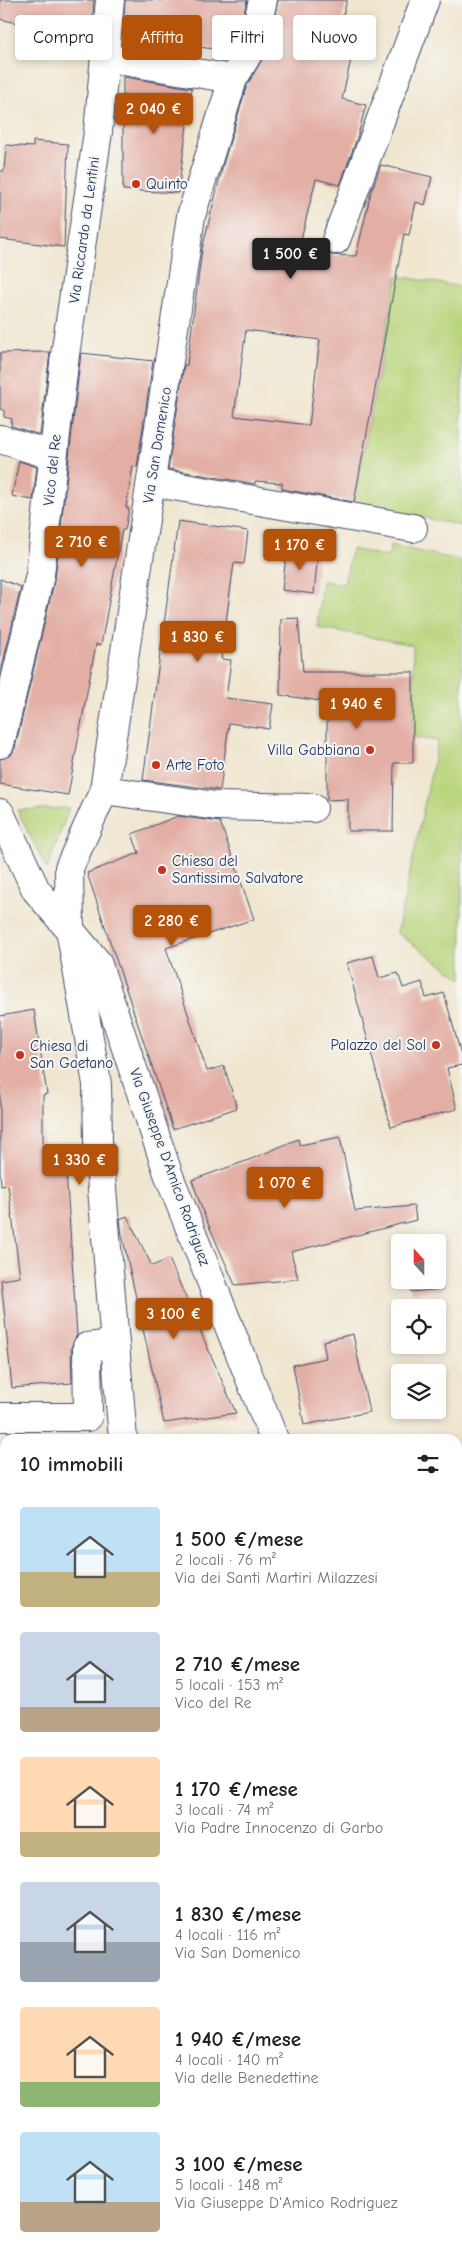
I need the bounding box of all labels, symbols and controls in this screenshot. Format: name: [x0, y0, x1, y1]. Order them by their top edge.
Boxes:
chip: Compra: [15, 15, 112, 60]
chip: Affitta: [122, 15, 202, 60]
chip: Filtri: [212, 15, 283, 60]
chip: Nuovo: [293, 15, 376, 60]
pin: 2 040 €: [108, 92, 200, 135]
text: 2 040 €: [126, 100, 182, 118]
street label: Via Riccardo da Lentini: [65, 155, 103, 305]
place label: Quinto: [146, 175, 188, 193]
marker: Quinto: [130, 178, 142, 190]
pin: 1 500 €: [245, 238, 337, 280]
text: 1 500 €: [263, 245, 319, 263]
street label: Via San Domenico: [139, 385, 175, 505]
street label: Vico del Re: [39, 433, 65, 507]
pin: 2 710 €: [36, 526, 128, 568]
pin: 1 170 €: [254, 528, 346, 571]
text: 2 710 €: [55, 533, 109, 551]
text: 1 170 €: [274, 536, 326, 554]
pin: 1 830 €: [152, 620, 244, 663]
text: 1 830 €: [171, 628, 225, 646]
pin: 1 940 €: [311, 688, 403, 730]
text: 1 940 €: [330, 695, 384, 713]
place label: Villa Gabbiana: [268, 741, 360, 759]
marker: Villa Gabbiana: [364, 744, 376, 756]
place label: Arte Foto: [166, 756, 225, 774]
marker: Arte Foto: [150, 759, 162, 771]
place label: Chiesa del Santissimo Salvatore: [172, 852, 304, 887]
marker: Chiesa del Santissimo Salvatore: [156, 864, 168, 876]
pin: 2 280 €: [126, 904, 218, 947]
text: 2 280 €: [144, 912, 200, 930]
place label: Palazzo del Sol: [331, 1036, 426, 1054]
place label: Chiesa di San Gaetano: [30, 1037, 113, 1072]
marker: Palazzo del Sol: [430, 1039, 442, 1051]
marker: Chiesa di San Gaetano: [14, 1049, 26, 1061]
street label: Via Giuseppe D'Amico Rodriguez: [126, 1066, 214, 1269]
pin: 1 330 €: [34, 1144, 126, 1186]
text: 1 330 €: [53, 1151, 107, 1169]
pin: 1 070 €: [239, 1166, 331, 1209]
text: 1 070 €: [258, 1174, 312, 1192]
north arrow: [391, 1234, 446, 1289]
map controls: [391, 1234, 446, 1419]
pin: 3 100 €: [128, 1298, 220, 1340]
button: locate: [391, 1299, 446, 1354]
text: 3 100 €: [147, 1305, 201, 1323]
button: layers: [391, 1364, 446, 1419]
icon: filters: [414, 1450, 442, 1478]
text: 10 immobili: [20, 1452, 123, 1476]
icon: home: [60, 1527, 120, 1587]
text: 1 500 €/mese: [175, 1527, 303, 1551]
text: 2 locali · 76 m²: [175, 1551, 276, 1569]
text: Via dei Santi Martiri Milazzesi: [175, 1569, 378, 1587]
icon: home: [60, 1652, 120, 1712]
text: 2 710 €/mese: [175, 1652, 300, 1676]
text: 5 locali · 153 m²: [175, 1676, 283, 1694]
text: Vico del Re: [175, 1694, 251, 1712]
icon: home: [60, 1777, 120, 1837]
text: 1 170 €/mese: [175, 1777, 298, 1801]
text: 3 locali · 74 m²: [175, 1801, 274, 1819]
text: Via Padre Innocenzo di Garbo: [175, 1819, 383, 1837]
icon: home: [60, 1902, 120, 1962]
text: 1 830 €/mese: [175, 1902, 301, 1926]
text: 4 locali · 116 m²: [175, 1926, 281, 1944]
text: Via San Domenico: [175, 1944, 301, 1962]
icon: home: [60, 2027, 120, 2087]
text: 1 940 €/mese: [175, 2027, 301, 2051]
text: 4 locali · 140 m²: [175, 2051, 283, 2069]
text: Via delle Benedettine: [175, 2069, 319, 2087]
icon: home: [60, 2152, 120, 2212]
text: 3 100 €/mese: [175, 2152, 303, 2176]
text: 5 locali · 148 m²: [175, 2176, 282, 2194]
text: Via Giuseppe D'Amico Rodriguez: [175, 2194, 398, 2212]

